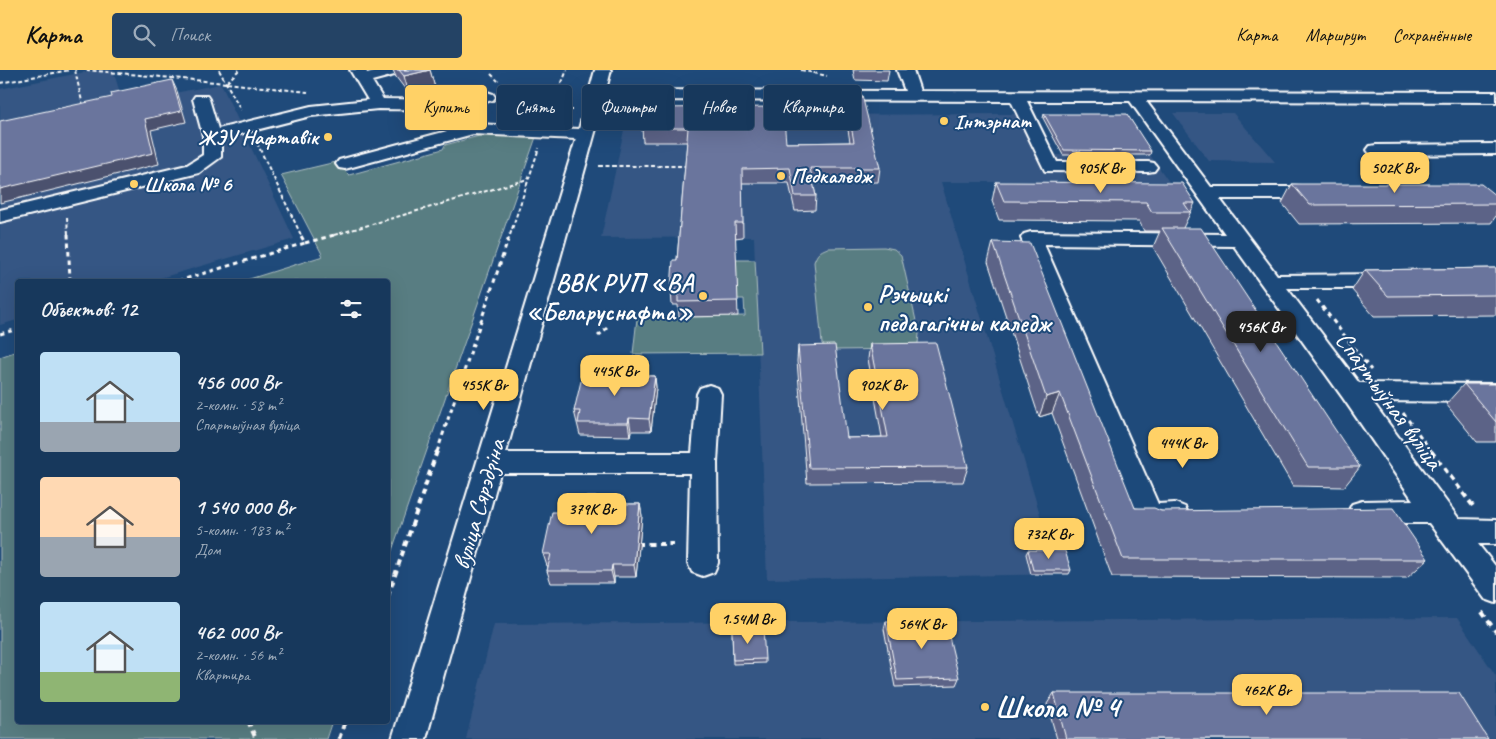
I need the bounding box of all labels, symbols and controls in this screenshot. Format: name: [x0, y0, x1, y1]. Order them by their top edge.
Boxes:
search box: [112, 13, 462, 58]
text: Карта: [25, 20, 82, 50]
icon: search: [130, 21, 158, 49]
text: Поиск: [170, 23, 210, 47]
text: Карта: [1236, 24, 1277, 46]
text: Маршрут: [1305, 24, 1365, 46]
text: Сохранённые: [1393, 24, 1471, 46]
chip: Купить: [405, 85, 487, 130]
chip: Снять: [497, 85, 572, 130]
chip: Фильтры: [582, 85, 674, 130]
chip: Новое: [684, 85, 754, 130]
chip: Квартира: [764, 85, 861, 130]
place label: Інтэрнат: [954, 108, 1033, 134]
marker: Інтэрнат: [938, 115, 950, 127]
place label: ЖЭУ Нафтавік: [198, 124, 321, 150]
marker: ЖЭУ Нафтавік: [322, 131, 334, 143]
pin: 905K Br: [1055, 152, 1147, 194]
pin: 502K Br: [1349, 152, 1441, 194]
text: 905K Br: [1077, 158, 1125, 178]
text: 502K Br: [1371, 158, 1419, 178]
place label: Педкаледж: [791, 163, 874, 189]
marker: Педкаледж: [775, 170, 787, 182]
place label: Школа № 6: [144, 171, 234, 197]
marker: Школа № 6: [128, 178, 140, 190]
place label: ВВК РУП «ВА «Беларуснафта»: [526, 267, 695, 328]
place label: Рэчыцкі педагагічны каледж: [878, 278, 1053, 339]
marker: ВВК РУП «ВА «Беларуснафта»: [697, 290, 709, 302]
icon: filters: [337, 295, 365, 323]
text: Объектов: 12: [40, 296, 137, 322]
marker: Рэчыцкі педагагічны каледж: [862, 301, 874, 313]
pin: 456K Br: [1215, 310, 1307, 353]
text: 456K Br: [1237, 317, 1285, 337]
street label: Спартыўная вуліца: [1328, 325, 1451, 478]
pin: 445K Br: [569, 354, 661, 397]
text: 445K Br: [591, 361, 639, 381]
pin: 455K Br: [438, 368, 530, 411]
pin: 902K Br: [837, 368, 929, 411]
text: 456 000 Br: [195, 369, 281, 395]
icon: home: [80, 372, 140, 432]
text: 455K Br: [460, 375, 508, 395]
text: 902K Br: [859, 375, 907, 395]
text: 2-комн. · 58 m²: [195, 395, 281, 415]
text: Спартыўная вуліца: [195, 415, 299, 435]
pin: 444K Br: [1137, 426, 1229, 469]
street label: вуліца Сярэдзіна: [445, 433, 513, 573]
text: 444K Br: [1159, 433, 1207, 453]
pin: 379K Br: [546, 492, 638, 535]
text: 1 540 000 Br: [195, 494, 295, 520]
icon: home: [80, 497, 140, 557]
text: 379K Br: [568, 499, 616, 519]
pin: 732K Br: [1003, 518, 1095, 560]
text: 5-комн. · 183 m²: [195, 520, 288, 540]
text: 732K Br: [1025, 524, 1073, 544]
text: Дом: [195, 540, 221, 560]
pin: 1.54M Br: [696, 602, 800, 645]
pin: 564K Br: [876, 608, 968, 650]
text: 1.54M Br: [721, 609, 775, 629]
text: 564K Br: [898, 614, 946, 634]
text: 462 000 Br: [195, 619, 281, 645]
icon: home: [80, 622, 140, 682]
text: 2-комн. · 56 m²: [195, 645, 281, 665]
text: Квартира: [195, 665, 250, 685]
pin: 462K Br: [1221, 674, 1313, 716]
text: 462K Br: [1243, 680, 1291, 700]
place label: Школа № 4: [995, 688, 1123, 726]
marker: Школа № 4: [979, 701, 991, 713]

